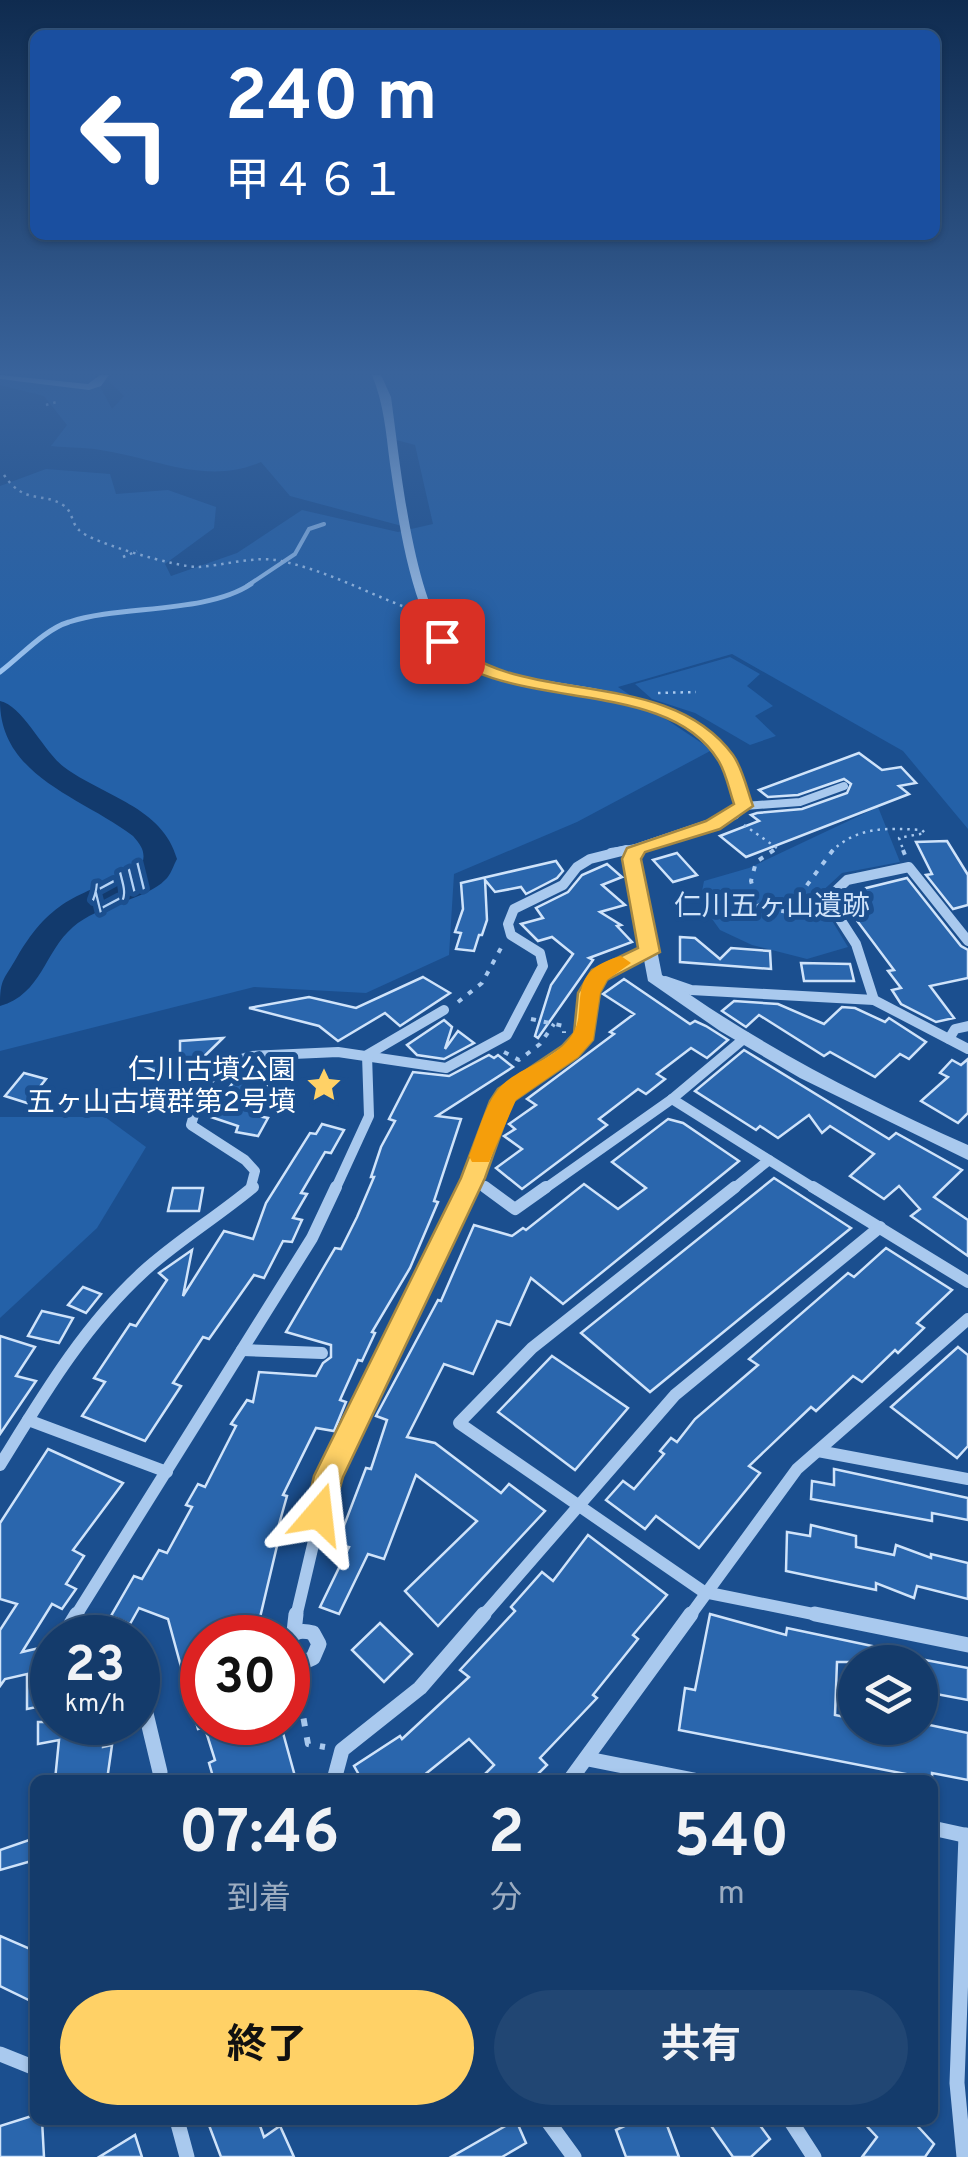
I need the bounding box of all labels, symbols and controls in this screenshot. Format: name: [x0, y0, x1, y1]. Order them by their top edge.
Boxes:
text: 240 m: [225, 56, 438, 145]
icon: left: [60, 70, 190, 200]
text: 甲４６１: [225, 155, 405, 212]
pin: [400, 599, 485, 684]
icon: arrive: [415, 614, 470, 669]
water label: 仁川: [82, 860, 155, 923]
park label: 仁川五ヶ山遺跡: [674, 890, 870, 926]
place label: 仁川古墳公園 五ヶ山古墳群第2号墳: [27, 1054, 296, 1122]
place icon: 仁川古墳公園 五ヶ山古墳群第2号墳: [305, 1066, 343, 1104]
position arrow: [267, 1462, 371, 1566]
speed limit sign: 30: [180, 1615, 310, 1745]
text: 23: [65, 1636, 125, 1699]
map controls: [838, 1645, 938, 1745]
button: layers: [838, 1645, 938, 1745]
text: km/h: [65, 1689, 125, 1721]
text: 07:46: [179, 1798, 339, 1874]
text: 2: [488, 1798, 525, 1874]
text: 540: [673, 1802, 789, 1878]
text: m: [718, 1875, 745, 1915]
text: 到着: [227, 1880, 291, 1920]
text: 分: [490, 1880, 522, 1920]
button: 終了: [60, 1990, 474, 2105]
button: 共有: [494, 1990, 908, 2105]

